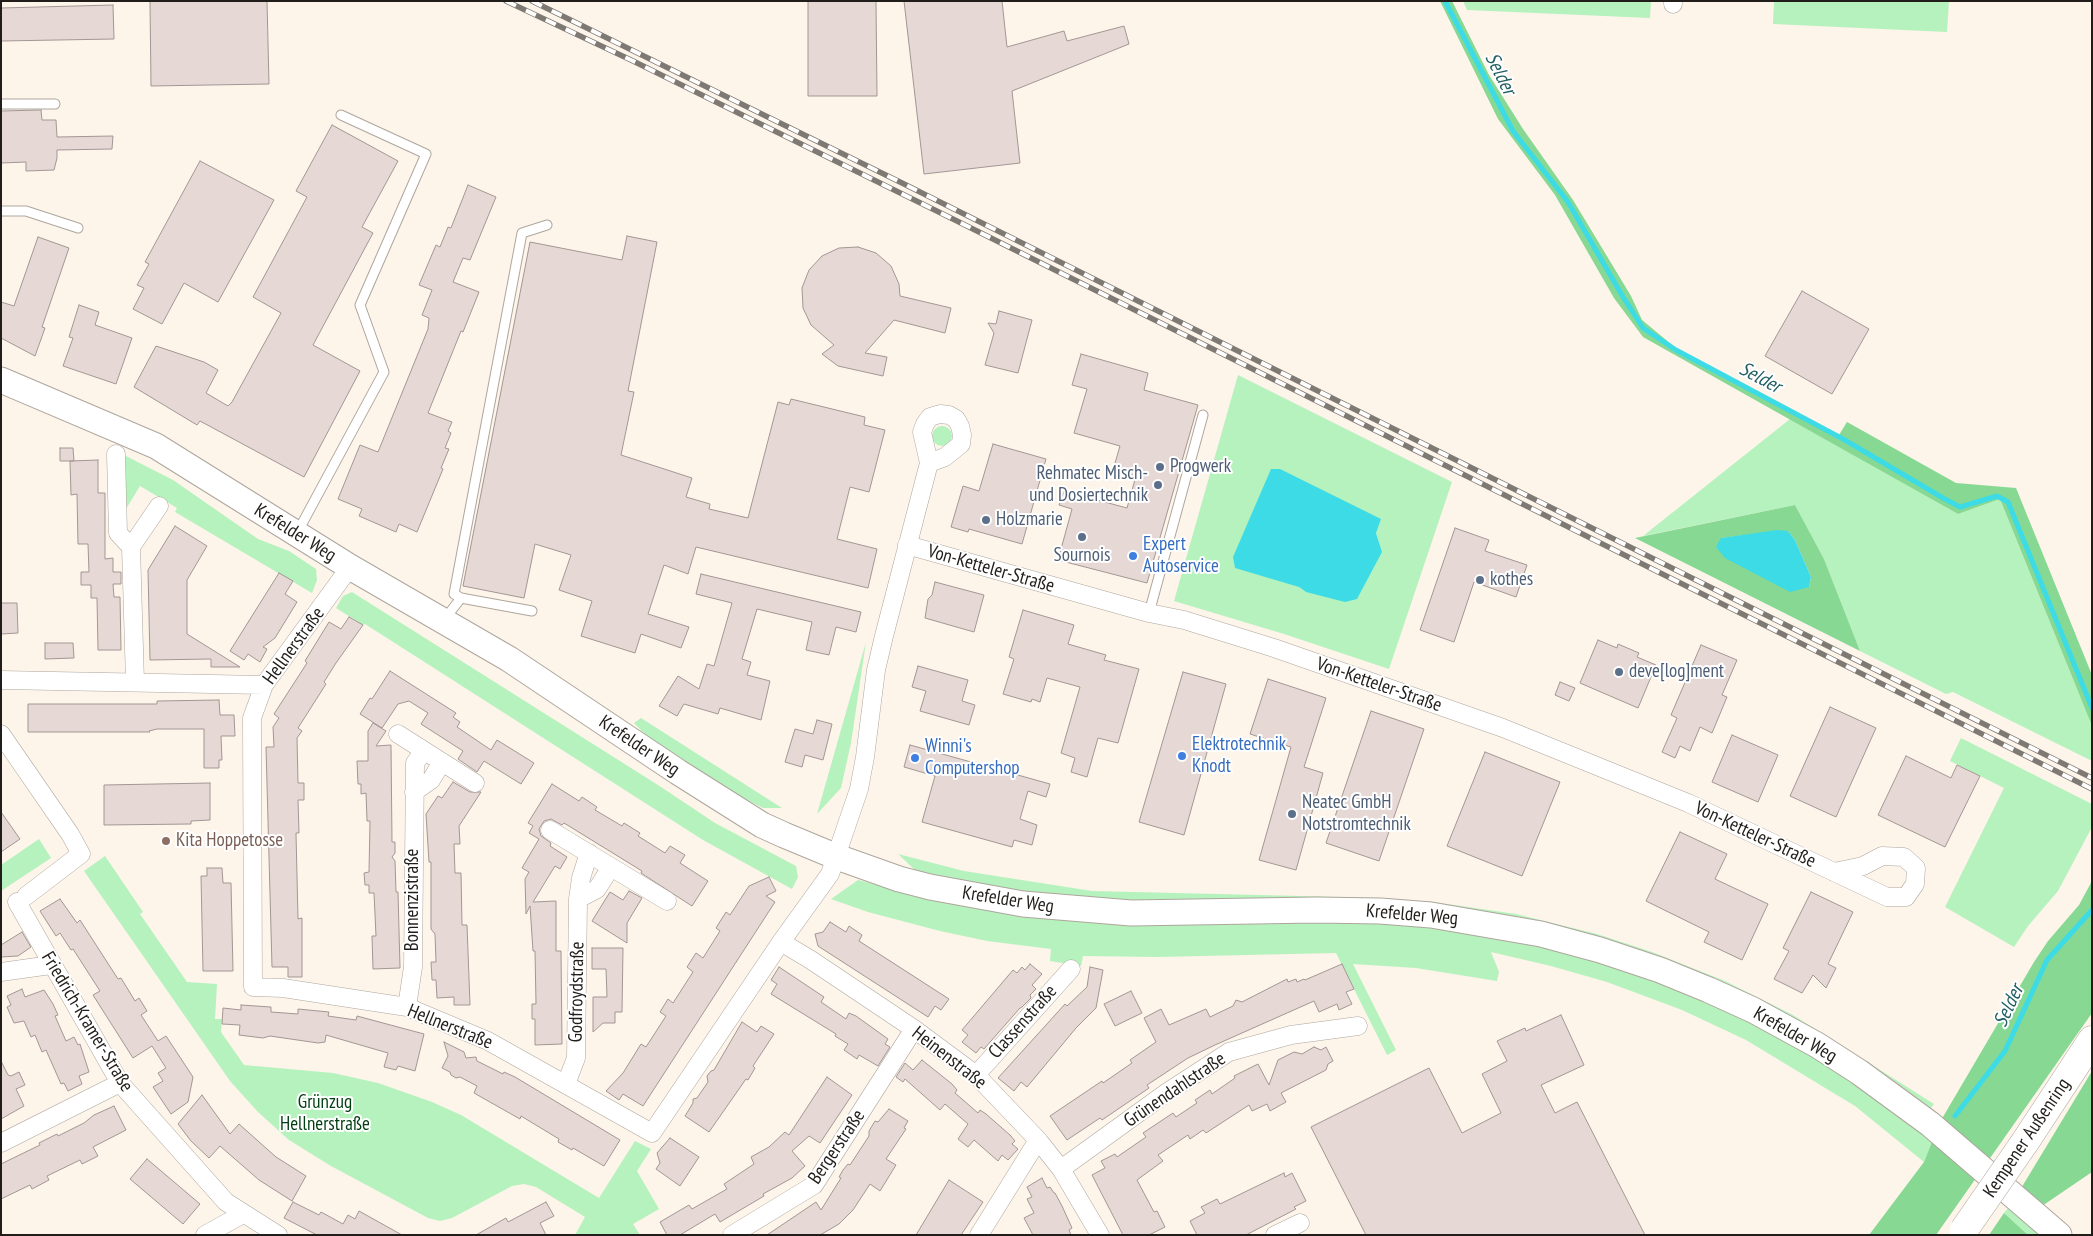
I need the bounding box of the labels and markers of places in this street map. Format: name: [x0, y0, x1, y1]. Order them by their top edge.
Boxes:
place label: Progwerk: [1170, 456, 1231, 478]
marker: Progwerk: [1154, 461, 1166, 473]
place label: Rehmatec Misch- und Dosiertechnik: [1029, 463, 1148, 507]
marker: Rehmatec Misch- und Dosiertechnik: [1152, 479, 1164, 491]
place label: Holzmarie: [996, 509, 1063, 531]
marker: Holzmarie: [980, 514, 992, 526]
marker: Sournois: [1076, 531, 1088, 543]
place label: Expert Autoservice: [1143, 534, 1219, 578]
place label: Sournois: [1054, 545, 1110, 567]
marker: Expert Autoservice: [1127, 550, 1139, 562]
place label: kothes: [1490, 569, 1533, 591]
marker: kothes: [1474, 574, 1486, 586]
place label: deve[log]ment: [1629, 661, 1724, 683]
marker: deve[log]ment: [1613, 666, 1625, 678]
place label: Elektrotechnik Knodt: [1192, 734, 1286, 778]
place label: Winni's Computershop: [925, 736, 1020, 780]
marker: Elektrotechnik Knodt: [1176, 750, 1188, 762]
marker: Winni's Computershop: [909, 752, 921, 764]
place label: Neatec GmbH Notstromtechnik: [1302, 792, 1411, 836]
marker: Neatec GmbH Notstromtechnik: [1286, 808, 1298, 820]
place label: Kita Hoppetosse: [176, 830, 283, 852]
marker: Kita Hoppetosse: [160, 835, 172, 847]

